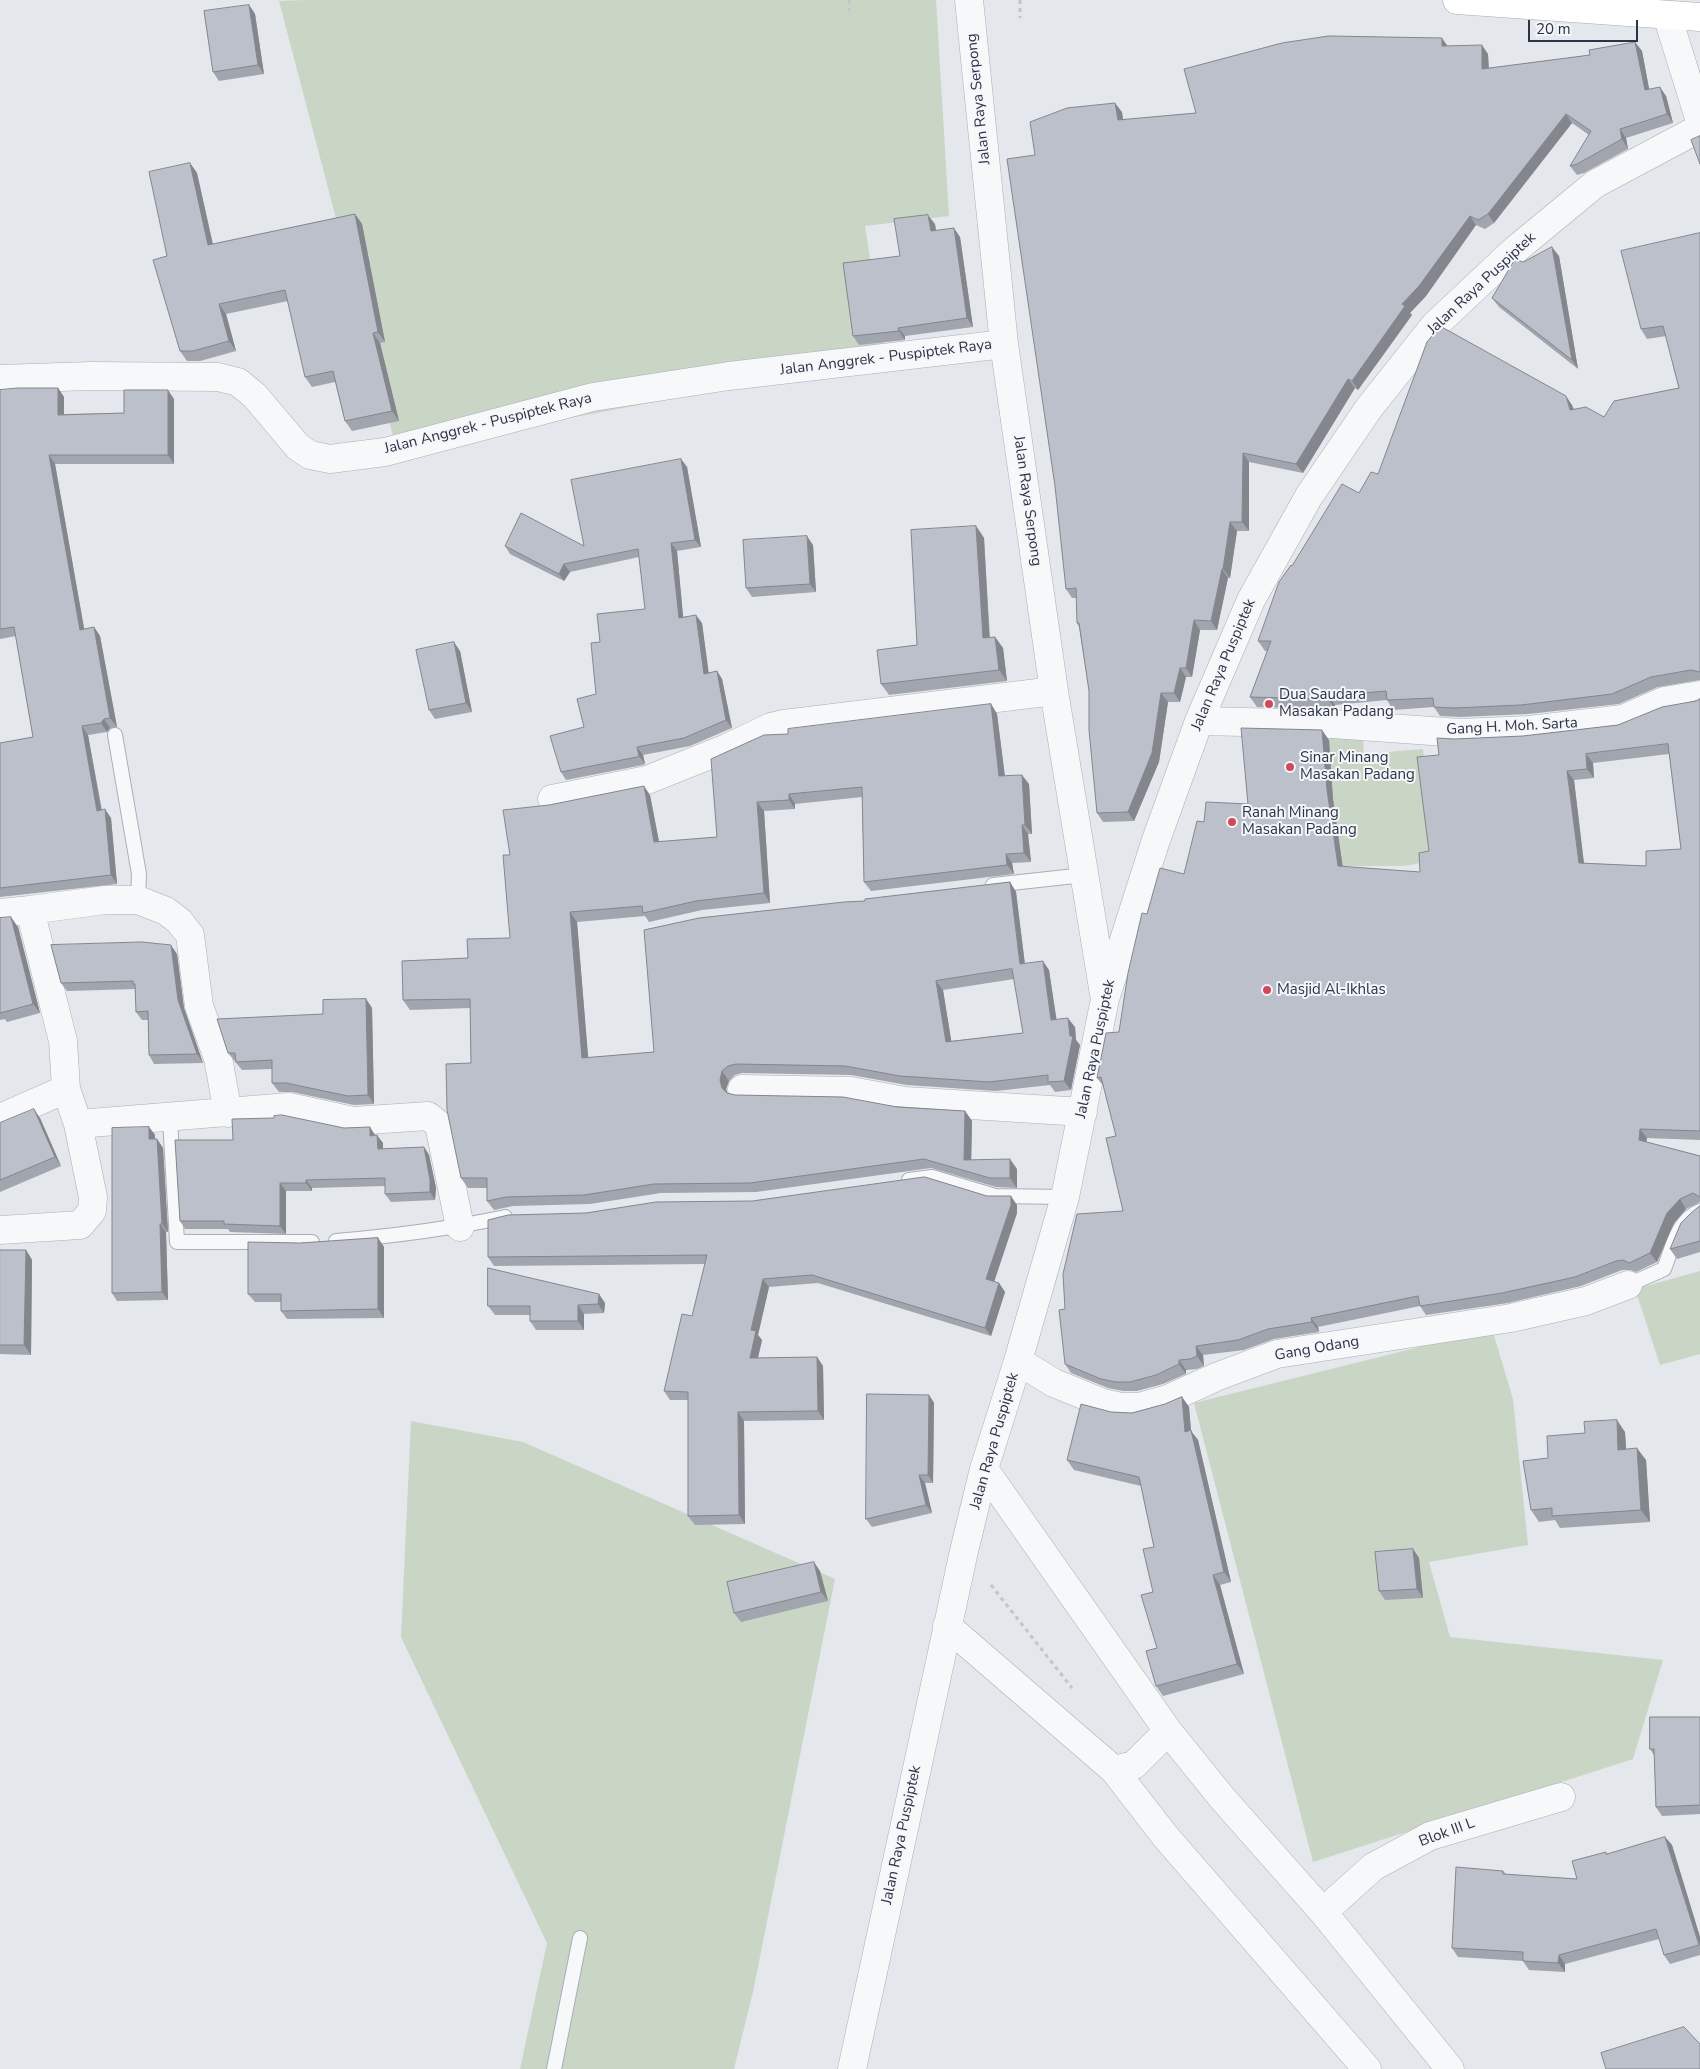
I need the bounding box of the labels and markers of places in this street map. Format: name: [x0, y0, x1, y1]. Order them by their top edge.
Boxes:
place label: Dua Saudara Masakan Padang: [1279, 686, 1394, 721]
marker: Dua Saudara Masakan Padang: [1263, 698, 1275, 710]
place label: Sinar Minang Masakan Padang: [1300, 749, 1415, 784]
marker: Sinar Minang Masakan Padang: [1284, 761, 1296, 773]
place label: Ranah Minang Masakan Padang: [1242, 804, 1357, 839]
marker: Ranah Minang Masakan Padang: [1226, 816, 1238, 828]
place label: Masjid Al-Ikhlas: [1277, 981, 1386, 999]
marker: Masjid Al-Ikhlas: [1261, 984, 1273, 996]

